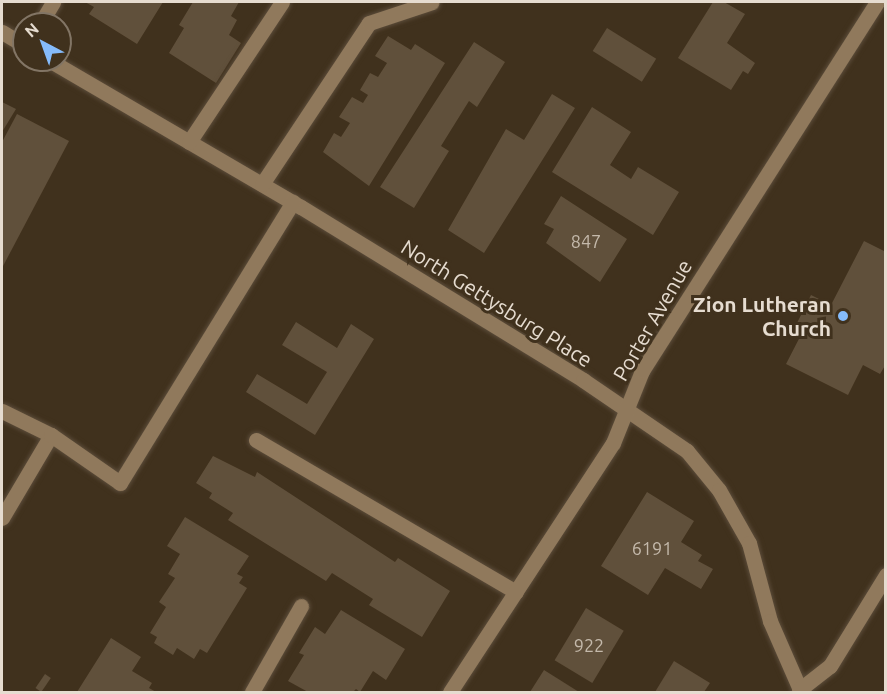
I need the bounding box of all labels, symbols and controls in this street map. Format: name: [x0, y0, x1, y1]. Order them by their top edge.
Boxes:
north arrow: [12, 12, 72, 72]
text: N: [21, 19, 42, 41]
house number: 847: [571, 230, 601, 252]
street label: North Gettysburg Place: [397, 234, 597, 372]
street label: Porter Avenue: [607, 255, 697, 385]
place label: Zion Lutheran Church: [693, 291, 831, 341]
marker: Zion Lutheran Church: [836, 309, 850, 323]
house number: 6191: [632, 537, 672, 559]
house number: 922: [574, 634, 604, 656]

